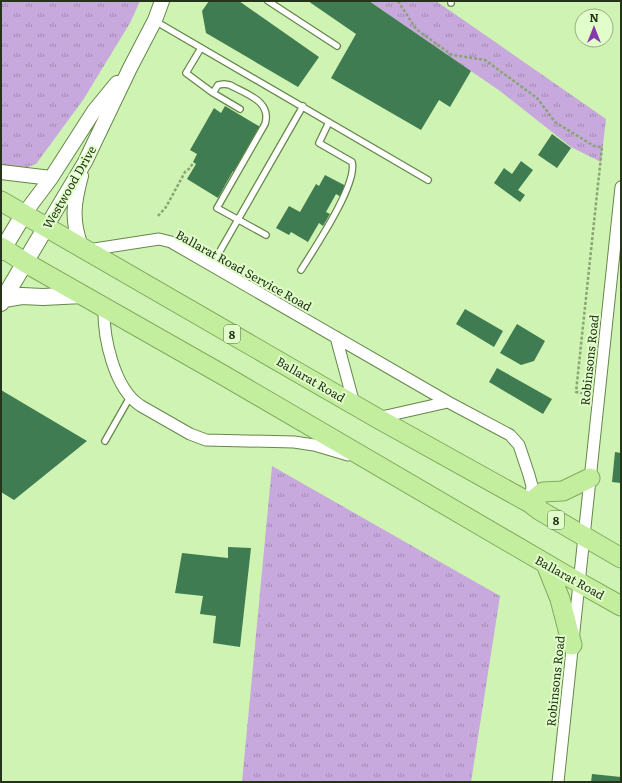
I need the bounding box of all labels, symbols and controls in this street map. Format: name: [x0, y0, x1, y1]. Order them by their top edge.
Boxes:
north arrow: [574, 8, 614, 48]
text: N: [589, 9, 599, 25]
street label: Westwood Drive: [38, 142, 100, 232]
street label: Ballarat Road Service Road: [173, 225, 316, 315]
street label: Robinsons Road: [575, 313, 603, 406]
road number: 8: [224, 325, 240, 343]
street label: Ballarat Road: [273, 352, 349, 406]
road number: 8: [548, 511, 564, 529]
street label: Ballarat Road: [532, 550, 609, 604]
street label: Robinsons Road: [541, 634, 569, 727]

